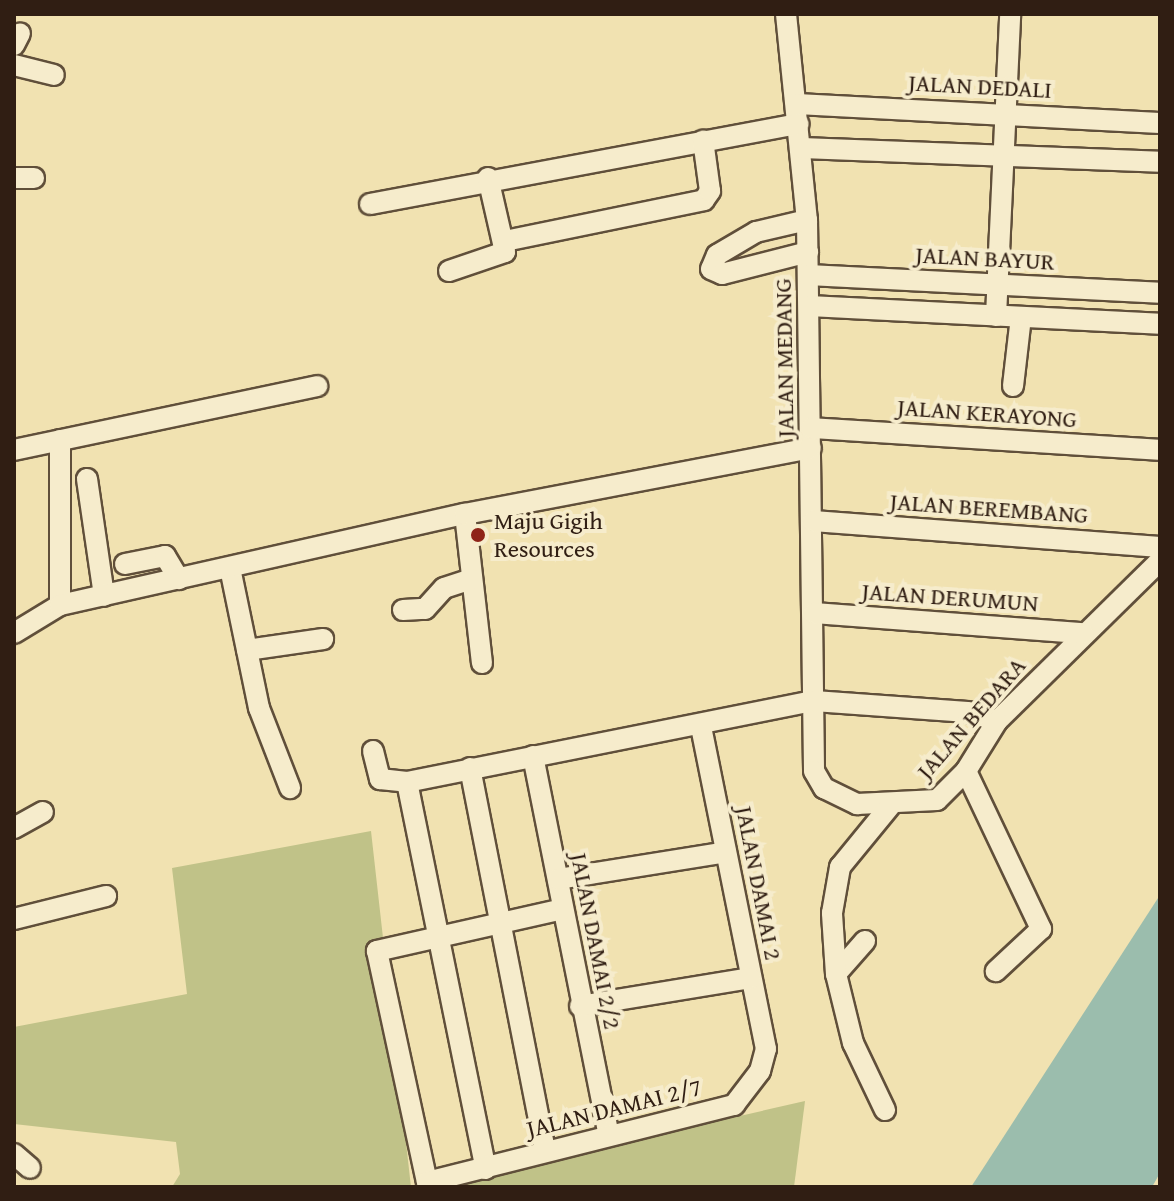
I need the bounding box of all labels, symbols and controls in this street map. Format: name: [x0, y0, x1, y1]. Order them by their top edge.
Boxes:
street label: JALAN DEDALI: [908, 68, 1052, 104]
street label: JALAN BAYUR: [915, 240, 1055, 276]
street label: JALAN MEDANG: [768, 278, 800, 438]
street label: JALAN KERAYONG: [896, 392, 1078, 434]
street label: JALAN BEREMBANG: [889, 487, 1089, 529]
place label: Maju Gigih Resources: [494, 507, 603, 563]
marker: Maju Gigih Resources: [469, 526, 487, 544]
street label: JALAN DERUMUN: [861, 576, 1039, 618]
street label: JALAN BEDARA: [910, 651, 1032, 785]
street label: JALAN DAMAI 2: [730, 804, 788, 962]
street label: JALAN DAMAI 2/2: [565, 850, 627, 1032]
street label: JALAN DAMAI 2/7: [524, 1072, 704, 1144]

